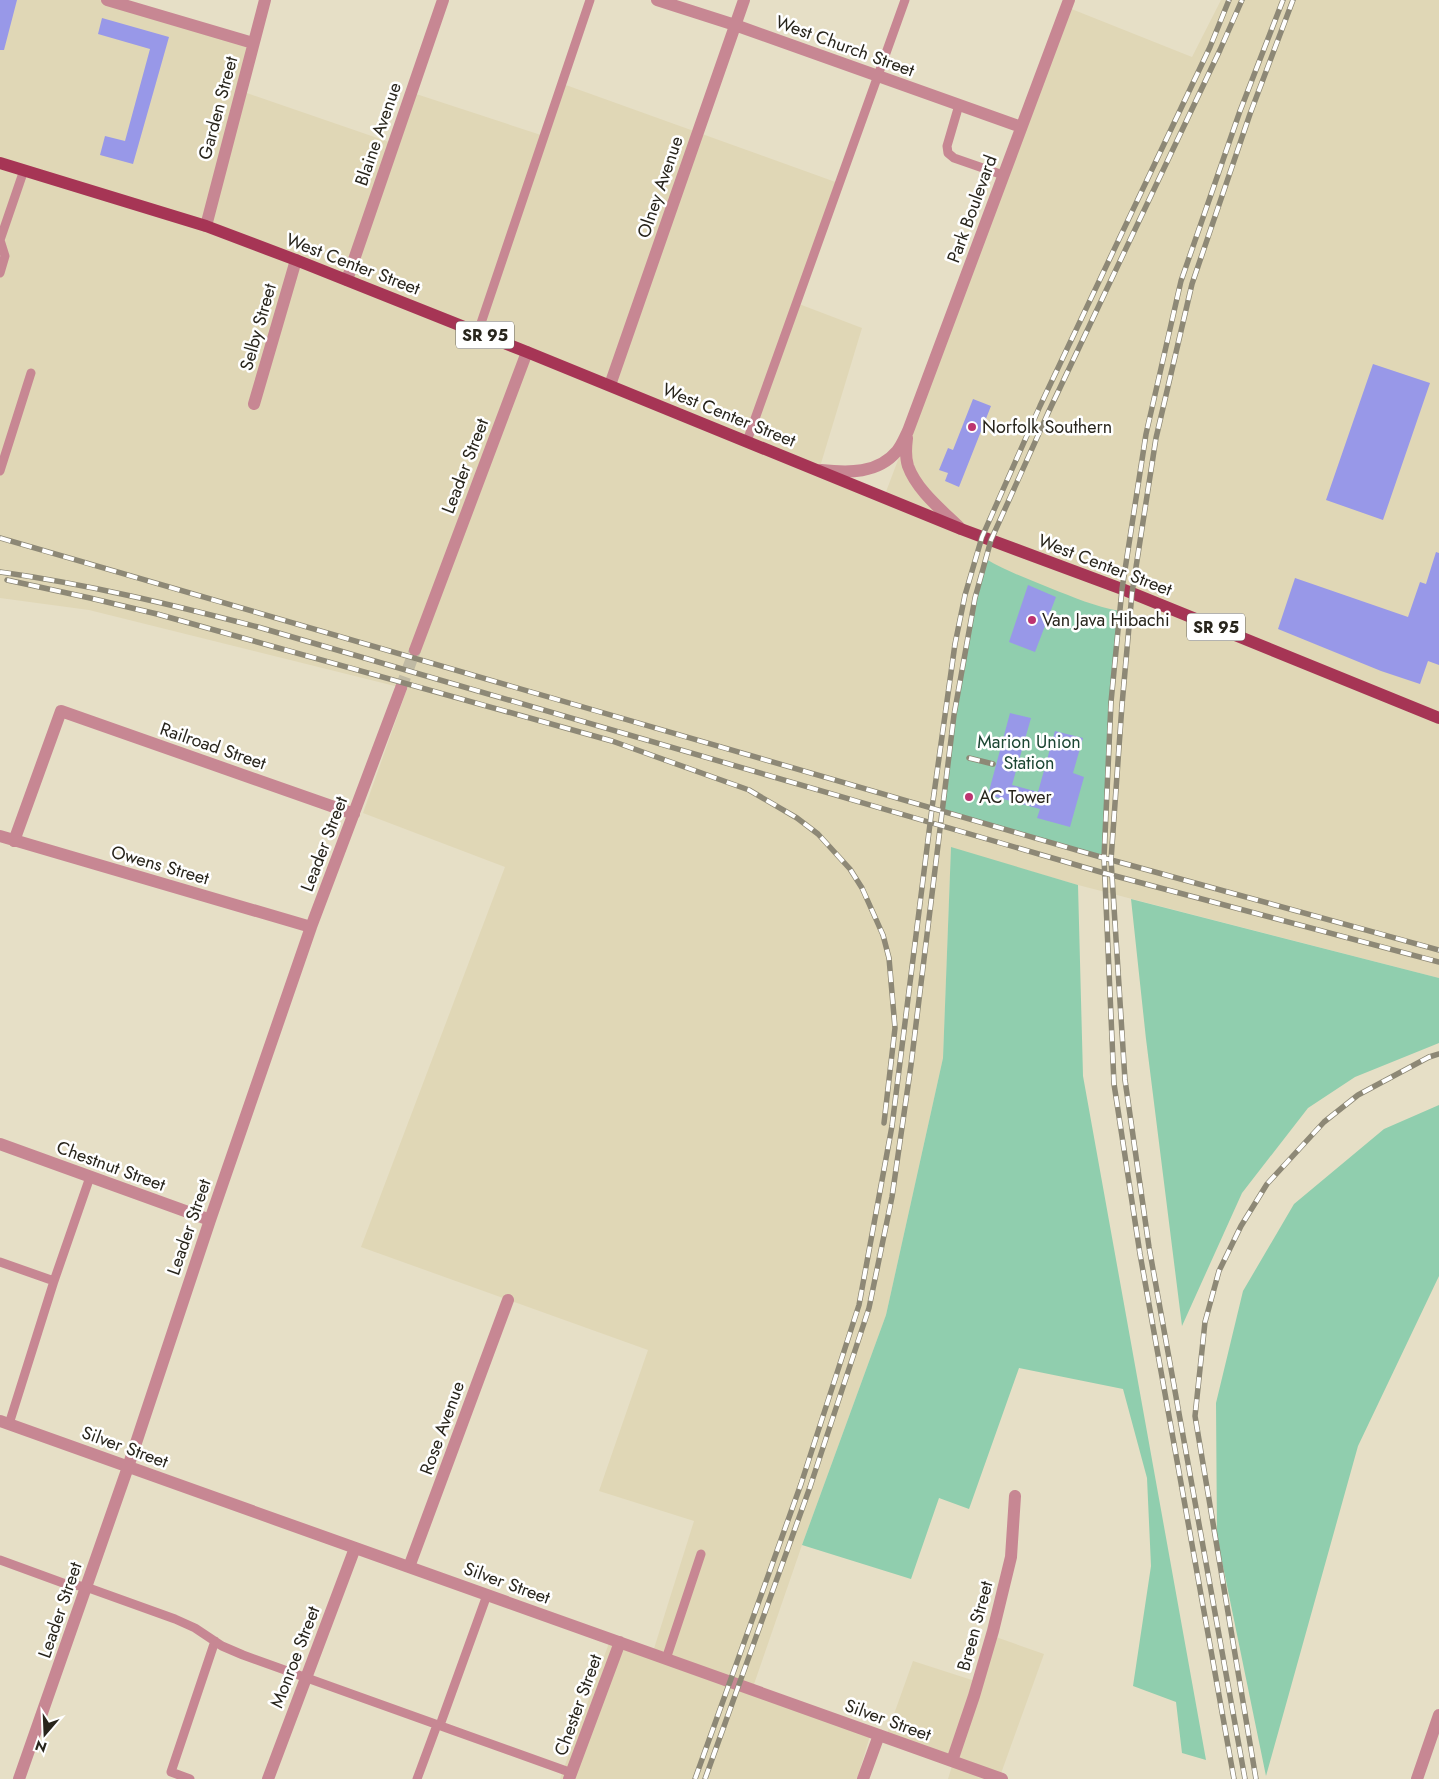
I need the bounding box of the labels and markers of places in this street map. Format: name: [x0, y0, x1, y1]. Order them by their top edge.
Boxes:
place label: Norfolk Southern: [982, 414, 1112, 440]
marker: Norfolk Southern: [966, 421, 978, 433]
place label: Van Java Hibachi: [1042, 607, 1170, 633]
marker: Van Java Hibachi: [1026, 614, 1038, 626]
place label: AC Tower: [979, 784, 1052, 810]
marker: AC Tower: [963, 791, 975, 803]

